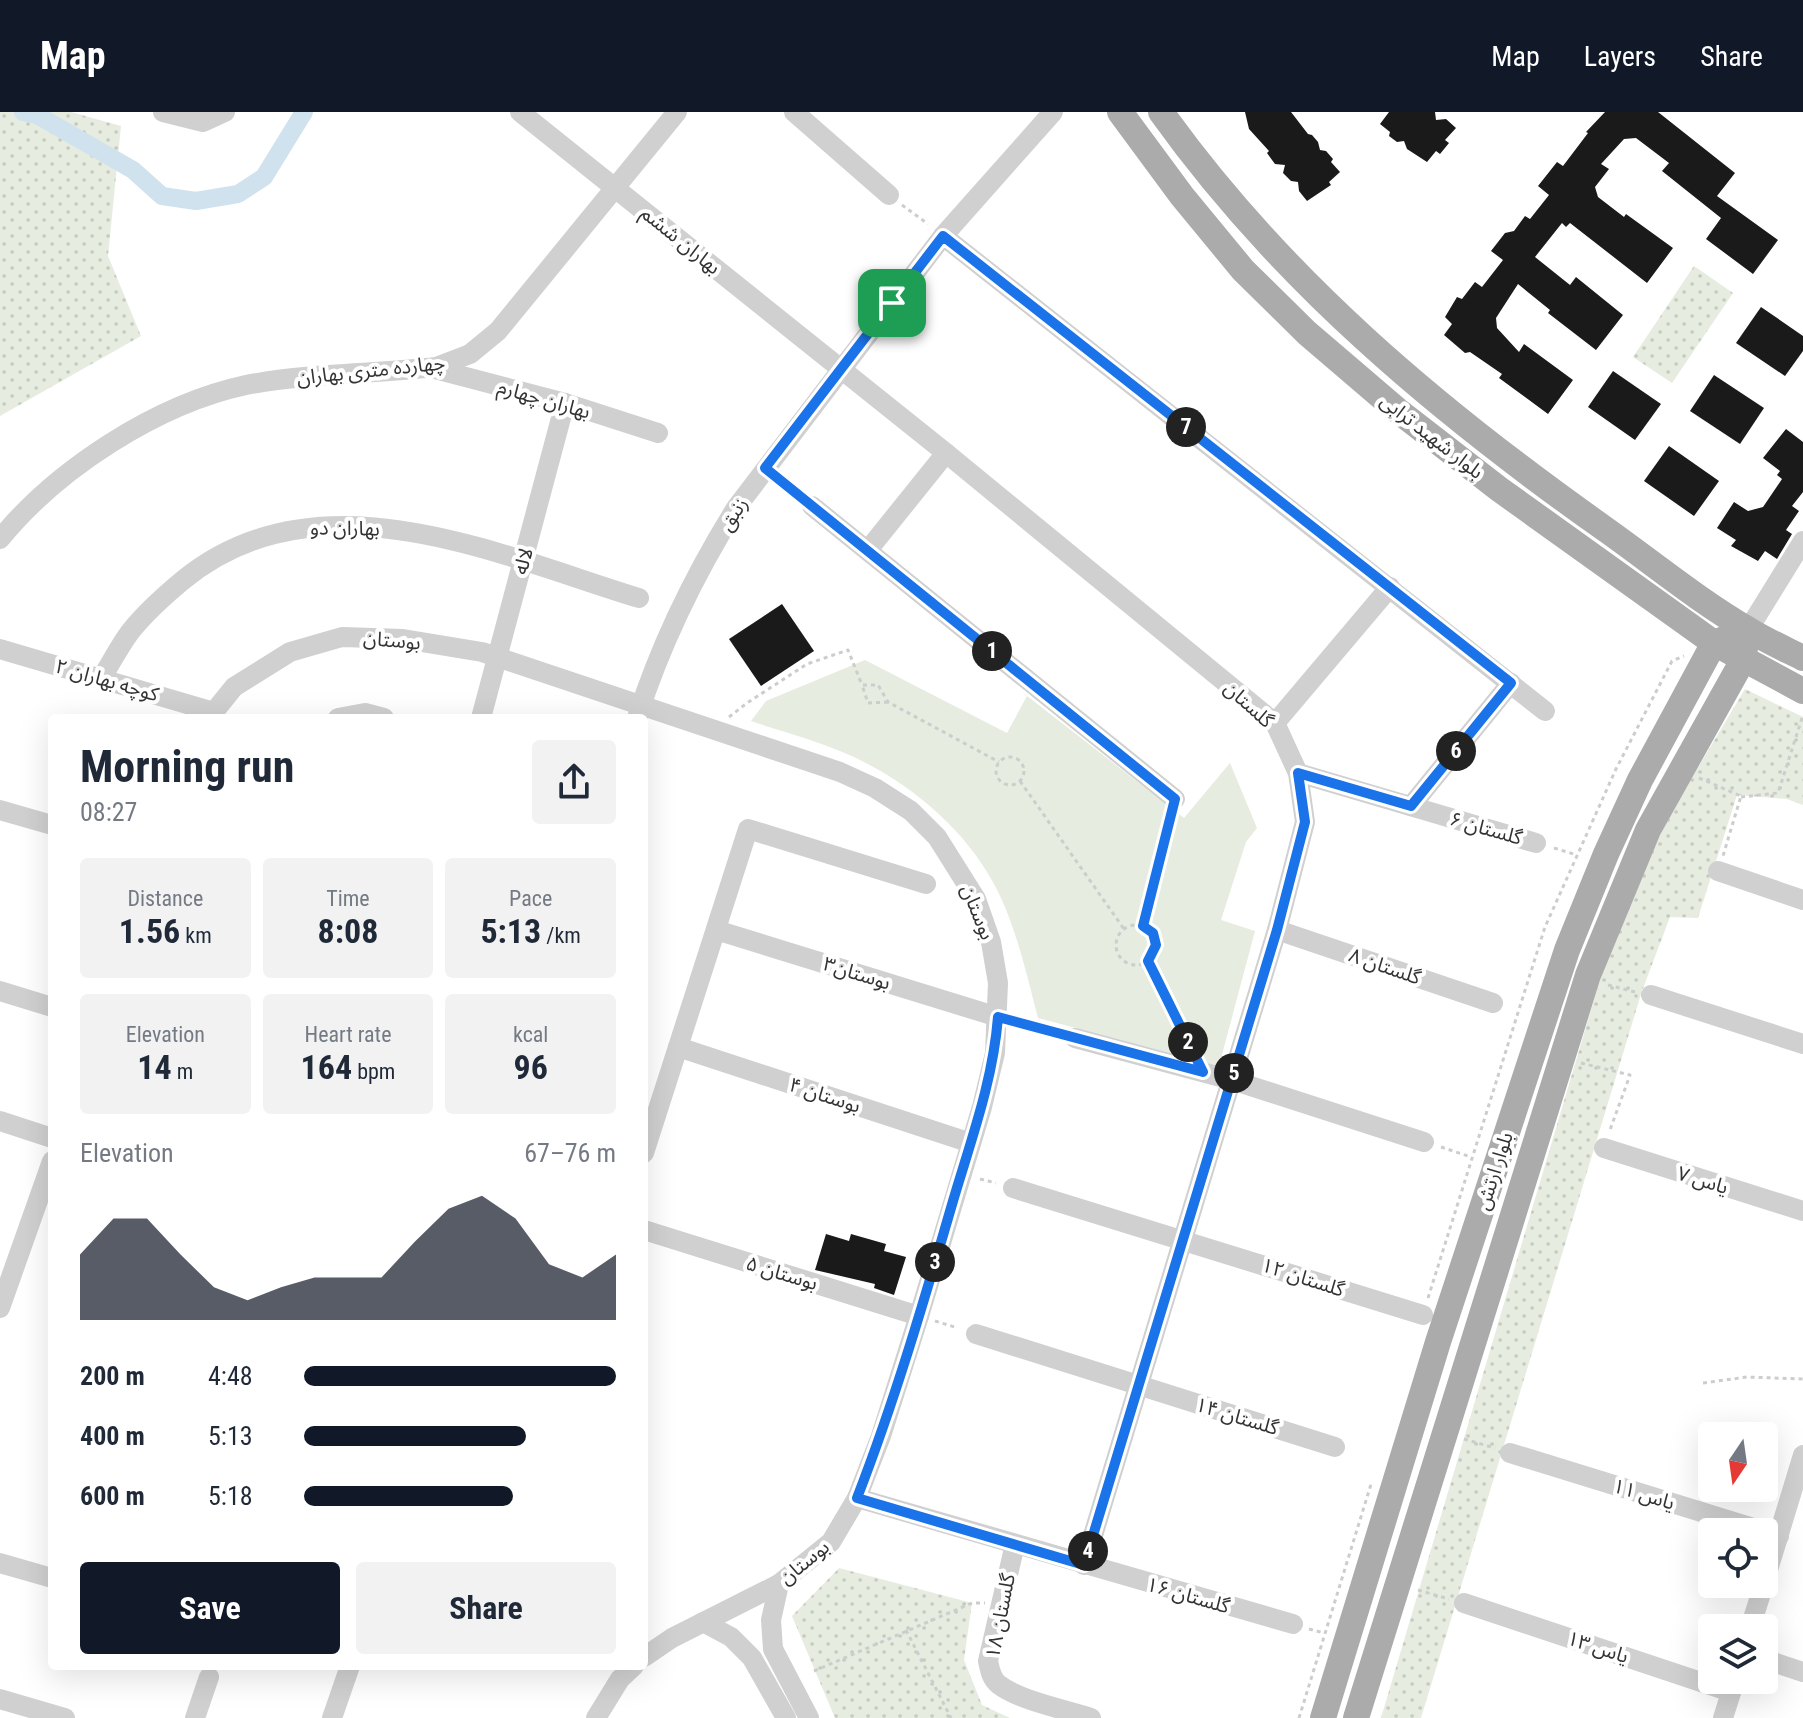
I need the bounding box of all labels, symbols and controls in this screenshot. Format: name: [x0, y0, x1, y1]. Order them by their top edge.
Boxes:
text: Map: [40, 34, 106, 78]
text: Map: [1491, 40, 1540, 73]
text: Layers: [1584, 40, 1656, 73]
text: Share: [1700, 40, 1763, 73]
street label: بهاران ششم: [635, 201, 726, 282]
pin: [858, 269, 926, 337]
icon: arrive: [870, 281, 914, 325]
street label: چهارده متری بهاران: [296, 350, 446, 391]
street label: بهاران چهارم: [494, 374, 593, 427]
street label: بلوار شهید ترابی: [1376, 388, 1488, 484]
pin: 7: [1166, 407, 1206, 447]
text: 7: [1180, 414, 1192, 439]
street label: زنبق: [713, 493, 753, 536]
street label: بهاران دو: [310, 515, 380, 541]
street label: لاله: [508, 545, 538, 577]
street label: بوستان: [362, 626, 422, 654]
pin: 1: [972, 631, 1012, 671]
text: 1: [986, 638, 998, 663]
street label: کوچه بهاران ۲: [52, 654, 162, 707]
street label: گلستان: [1219, 676, 1279, 733]
pin: 6: [1436, 731, 1476, 771]
text: 6: [1450, 738, 1462, 763]
button: share: [532, 740, 616, 824]
text: Morning run: [80, 741, 294, 793]
text: 08:27: [80, 797, 137, 827]
street label: گلستان ۶: [1447, 806, 1526, 850]
street label: بوستان: [956, 881, 1000, 943]
text: Distance: [127, 886, 203, 911]
text: Time: [326, 886, 370, 911]
text: Pace: [509, 886, 552, 911]
text: 1.56: [119, 911, 180, 951]
text: 8:08: [318, 911, 378, 951]
text: 5:13: [480, 911, 541, 951]
text: km: [180, 923, 212, 948]
text: /km: [541, 923, 581, 948]
street label: گلستان ۸: [1346, 943, 1425, 990]
street label: بوستان۳: [821, 951, 893, 995]
text: Elevation: [126, 1022, 205, 1047]
text: Heart rate: [305, 1022, 391, 1047]
text: kcal: [513, 1022, 548, 1047]
pin: 2: [1168, 1022, 1208, 1062]
text: 2: [1182, 1029, 1194, 1054]
text: 14: [137, 1047, 172, 1087]
text: 164: [301, 1047, 352, 1087]
text: 96: [513, 1047, 548, 1087]
pin: 5: [1214, 1053, 1254, 1093]
text: m: [172, 1059, 193, 1084]
text: bpm: [352, 1059, 395, 1084]
text: 5: [1228, 1060, 1240, 1085]
street label: بوستان ۴: [786, 1072, 864, 1118]
street label: بلوار ارتش: [1470, 1129, 1518, 1213]
text: Elevation: [80, 1138, 174, 1168]
text: 67–76 m: [524, 1138, 616, 1168]
street label: یاس ۷: [1675, 1161, 1731, 1199]
pin: 3: [915, 1242, 955, 1282]
text: 3: [929, 1249, 941, 1274]
street label: بوستان ۵: [743, 1251, 821, 1295]
street label: گلستان ۱۲: [1259, 1252, 1348, 1302]
text: 200 m: [80, 1361, 145, 1391]
text: 4:48: [208, 1361, 253, 1391]
street label: گلستان ۱۴: [1193, 1392, 1282, 1440]
text: 400 m: [80, 1421, 145, 1451]
text: 5:13: [208, 1421, 253, 1451]
north arrow: [1698, 1422, 1778, 1502]
map controls: [1698, 1422, 1778, 1694]
street label: یاس ۱۱: [1610, 1473, 1678, 1515]
text: 600 m: [80, 1481, 145, 1511]
text: 5:18: [208, 1481, 253, 1511]
button: locate: [1698, 1518, 1778, 1598]
pin: 4: [1068, 1531, 1108, 1571]
street label: بوستان: [774, 1535, 834, 1589]
text: 4: [1082, 1538, 1094, 1563]
button: Save: [80, 1562, 340, 1654]
button: Share: [356, 1562, 616, 1654]
street label: گلستان ۱۸: [980, 1571, 1020, 1660]
street label: گلستان ۱۶: [1144, 1572, 1233, 1619]
button: layers: [1698, 1614, 1778, 1694]
street label: یاس ۱۳: [1564, 1626, 1632, 1668]

